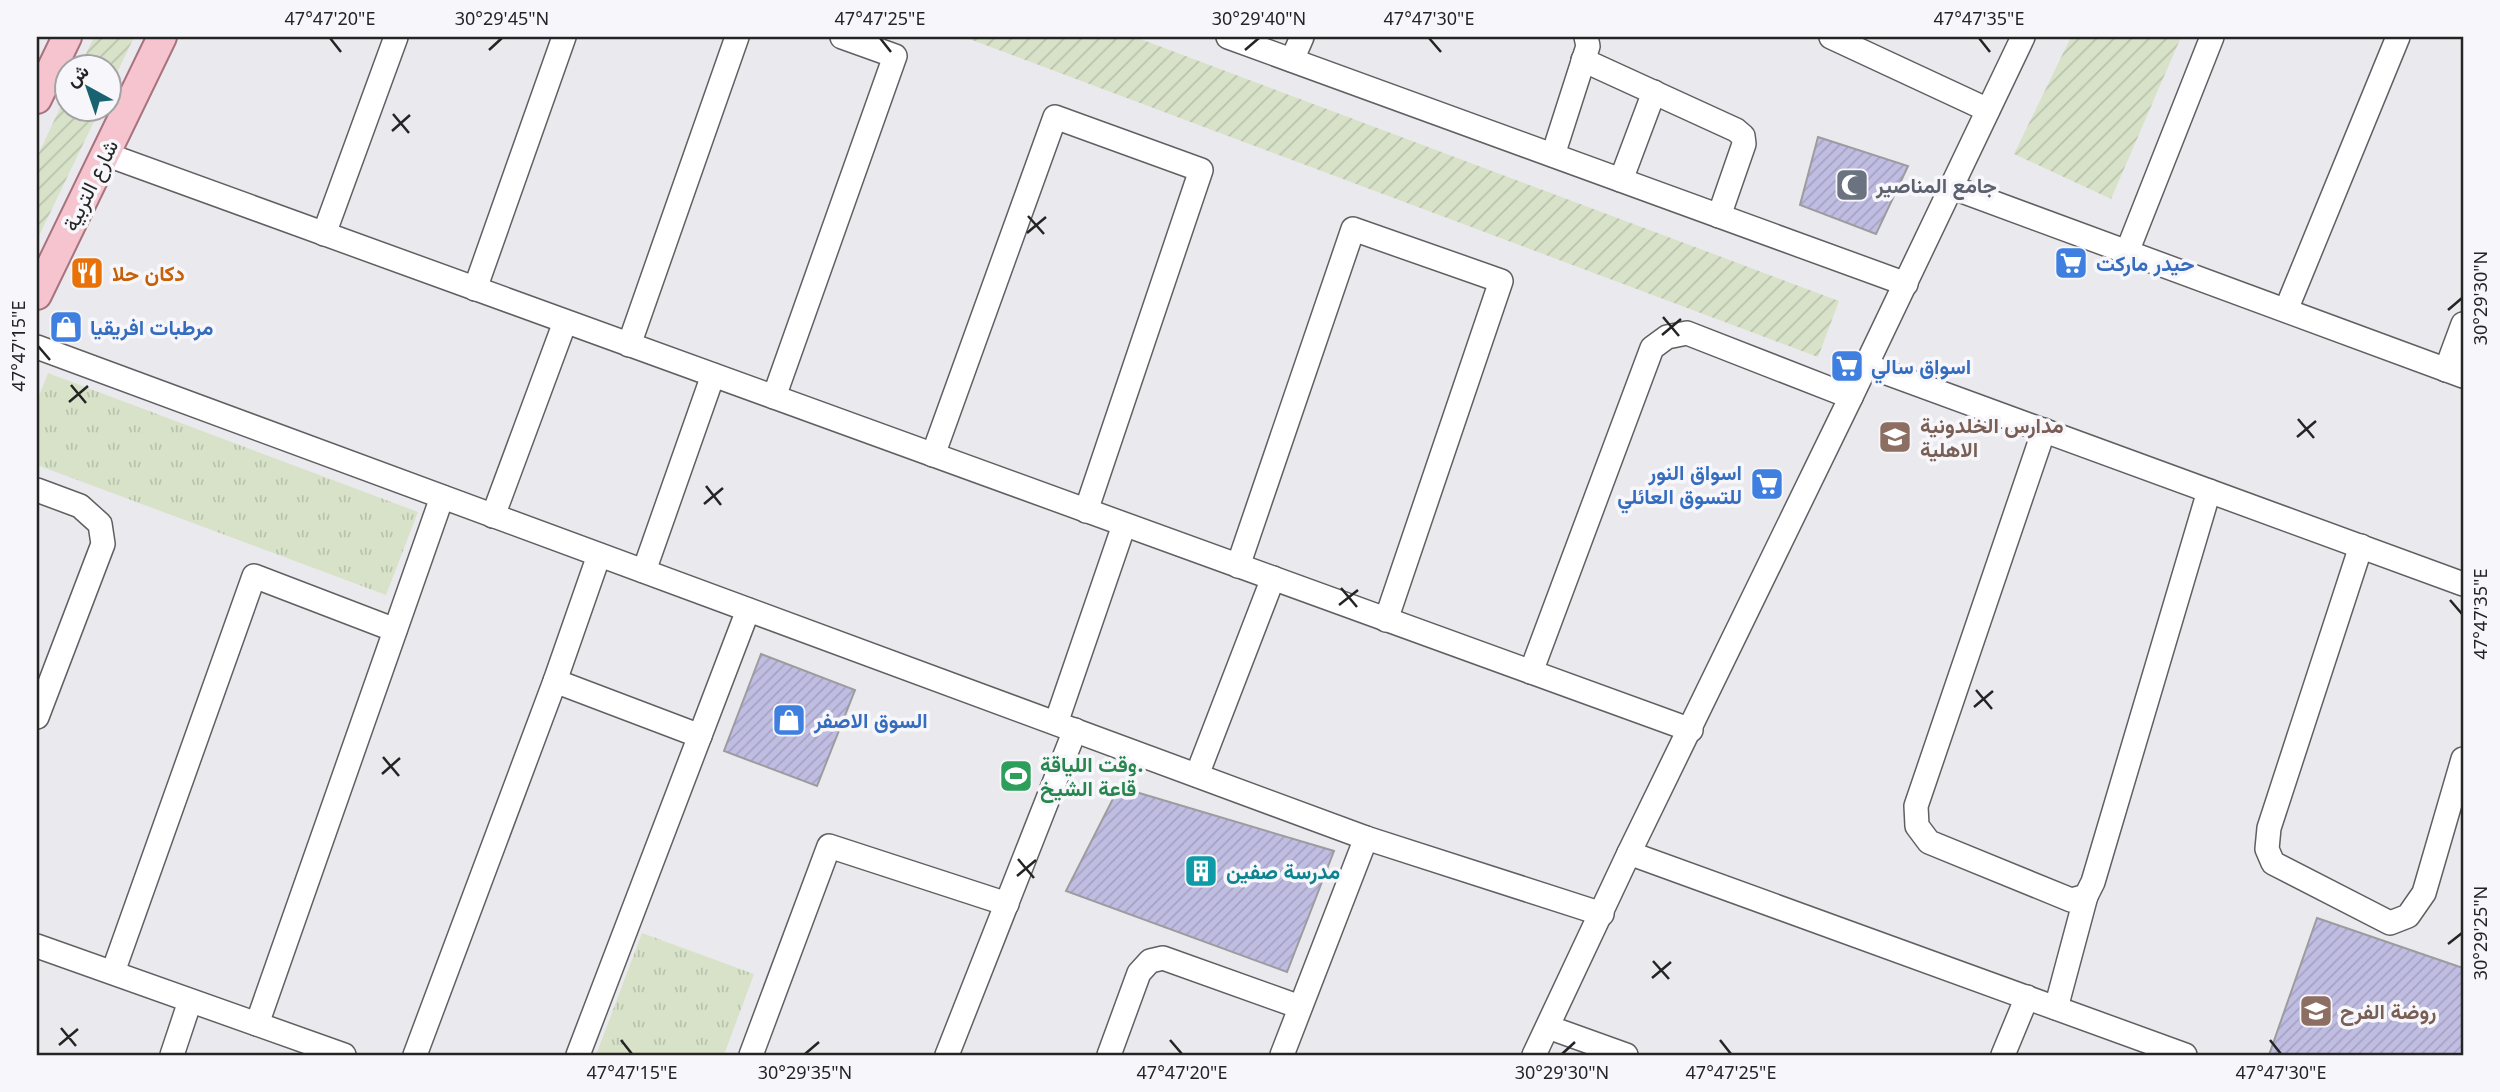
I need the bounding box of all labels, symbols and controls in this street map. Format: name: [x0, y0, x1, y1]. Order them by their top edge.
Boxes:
text: 47°47'20"E: [285, 6, 375, 30]
text: 30°29'45"N: [455, 6, 549, 30]
text: 47°47'25"E: [835, 6, 925, 30]
text: 30°29'40"N: [1212, 6, 1306, 30]
text: 47°47'30"E: [1384, 6, 1474, 30]
text: 47°47'35"E: [1934, 6, 2024, 30]
north arrow: [52, 52, 122, 122]
text: ش: [60, 58, 94, 92]
street label: شارع التربية: [56, 135, 125, 236]
mosque icon: جامع المناصير: [1833, 166, 1871, 204]
place label: جامع المناصير: [1875, 171, 1997, 200]
supermarket icon: حيدر ماركت: [2052, 244, 2090, 282]
place label: حيدر ماركت: [2096, 249, 2194, 277]
text: 30°29'30"N: [2468, 251, 2492, 345]
restaurant icon: دكان حلا: [68, 254, 106, 292]
place label: دكان حلا: [112, 259, 185, 287]
text: 47°47'15"E: [6, 301, 30, 391]
shop icon: مرطبات افريقيا: [47, 308, 85, 346]
place label: مرطبات افريقيا: [90, 313, 213, 341]
supermarket icon: اسواق سالي: [1828, 347, 1866, 385]
place label: اسواق سالي: [1871, 352, 1971, 384]
place label: مدارس الخلدونية الاهلية: [1920, 411, 2064, 463]
school or university icon: مدارس الخلدونية الاهلية: [1876, 418, 1914, 456]
place label: اسواق النور للتسوق العائلي: [1617, 458, 1742, 514]
supermarket icon: اسواق النور للتسوق العائلي: [1748, 465, 1786, 503]
text: 47°47'35"E: [2468, 569, 2492, 659]
shop icon: السوق الاصفر: [770, 701, 808, 739]
place label: السوق الاصفر: [813, 706, 928, 734]
place label: وقت اللياقة. قاعة الشيخ: [1040, 750, 1143, 803]
sports icon: وقت اللياقة. قاعة الشيخ: [997, 757, 1035, 795]
building icon: مدرسة صفين: [1182, 852, 1220, 890]
place label: مدرسة صفين: [1226, 857, 1340, 885]
text: 30°29'25"N: [2468, 886, 2492, 980]
school or university icon: روضة الفرح: [2297, 992, 2335, 1030]
place label: روضة الفرح: [2340, 997, 2436, 1026]
text: 47°47'15"E: [587, 1060, 677, 1084]
text: 30°29'35"N: [758, 1060, 852, 1084]
text: 47°47'20"E: [1137, 1060, 1227, 1084]
text: 30°29'30"N: [1515, 1060, 1609, 1084]
text: 47°47'25"E: [1686, 1060, 1776, 1084]
text: 47°47'30"E: [2236, 1060, 2326, 1084]

